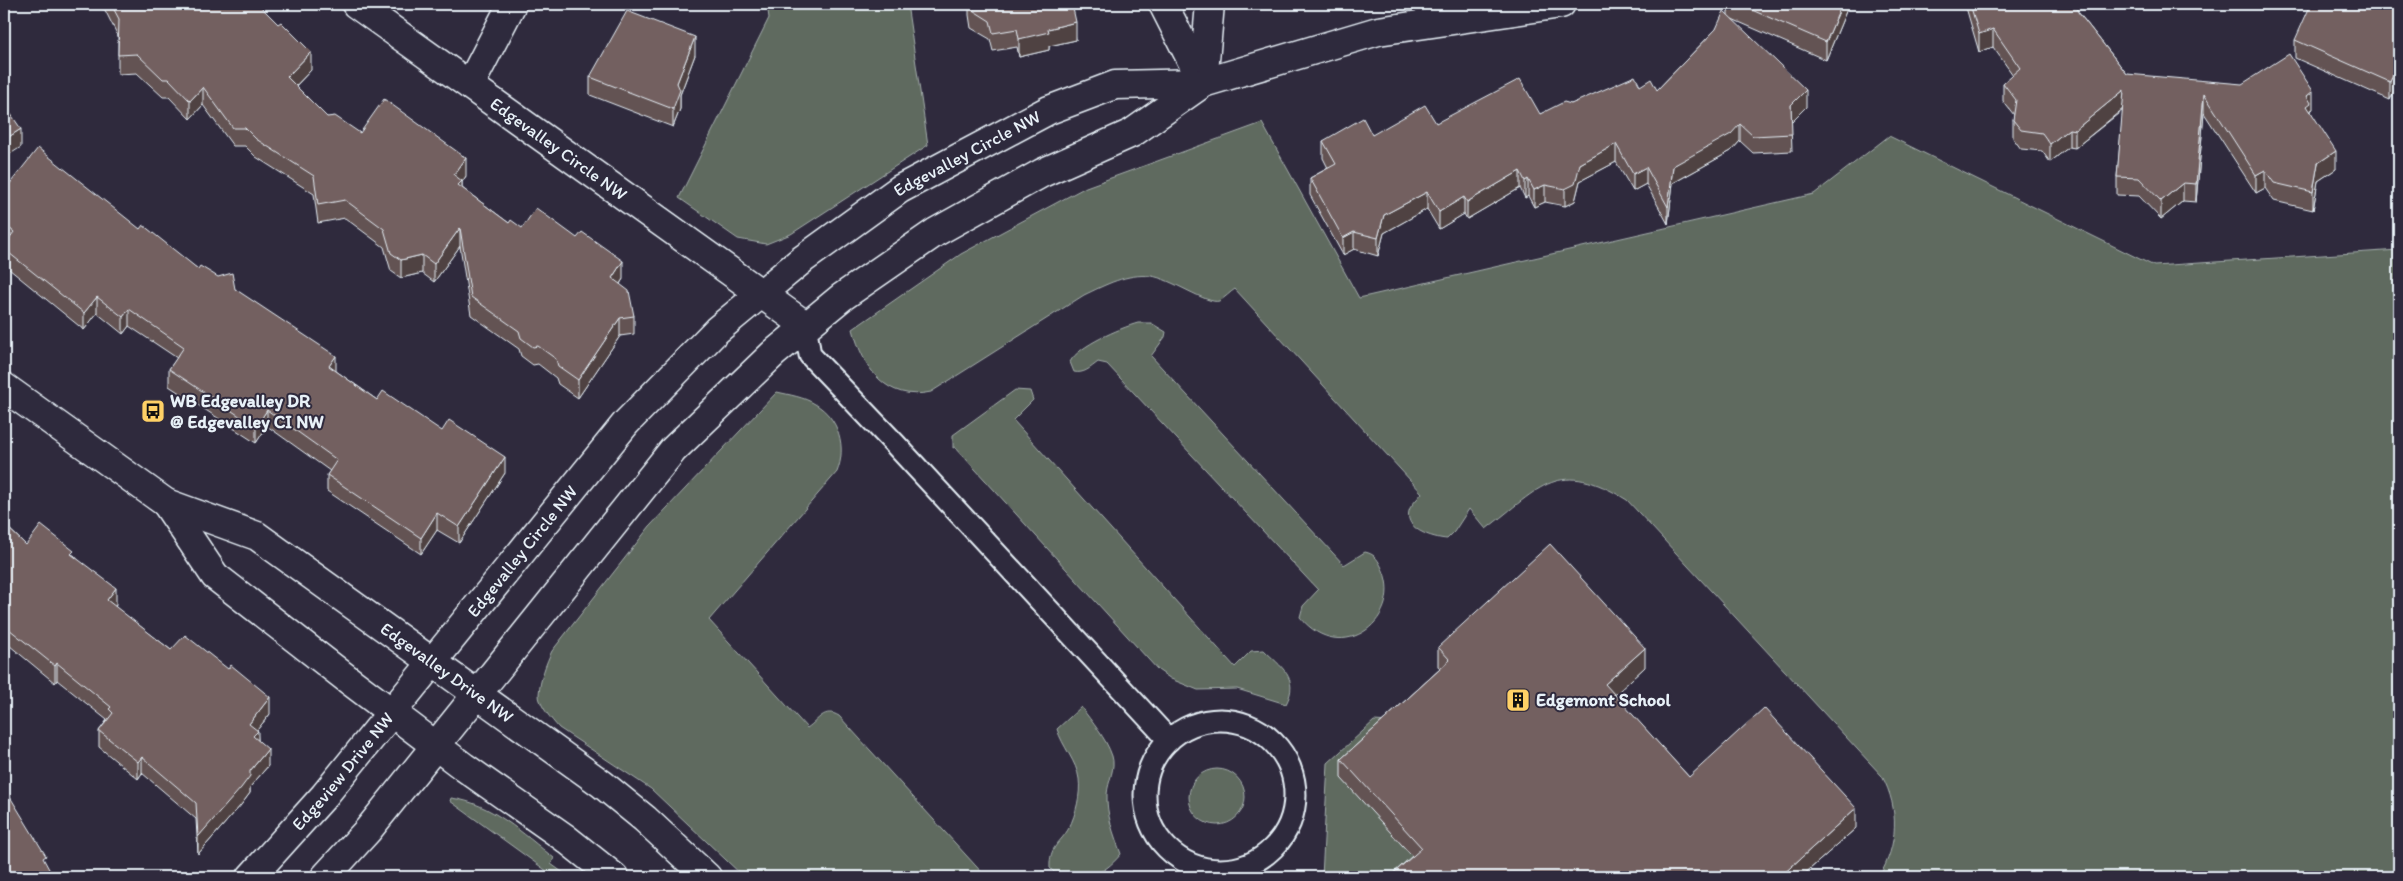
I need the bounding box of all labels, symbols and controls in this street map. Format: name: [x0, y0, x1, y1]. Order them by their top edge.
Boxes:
street label: Edgevalley Circle NW: [486, 92, 631, 205]
street label: Edgevalley Circle NW: [889, 106, 1044, 201]
place label: WB Edgevalley DR @ Edgevalley CI NW: [170, 390, 324, 433]
bus stop icon: WB Edgevalley DR @ Edgevalley CI NW: [140, 398, 166, 424]
street label: Edgevalley Circle NW: [462, 481, 582, 622]
street label: Edgevalley Drive NW: [376, 617, 518, 728]
building icon: Edgemont School: [1505, 687, 1531, 713]
place label: Edgemont School: [1536, 689, 1671, 711]
street label: Edgeview Drive NW: [287, 708, 398, 835]

